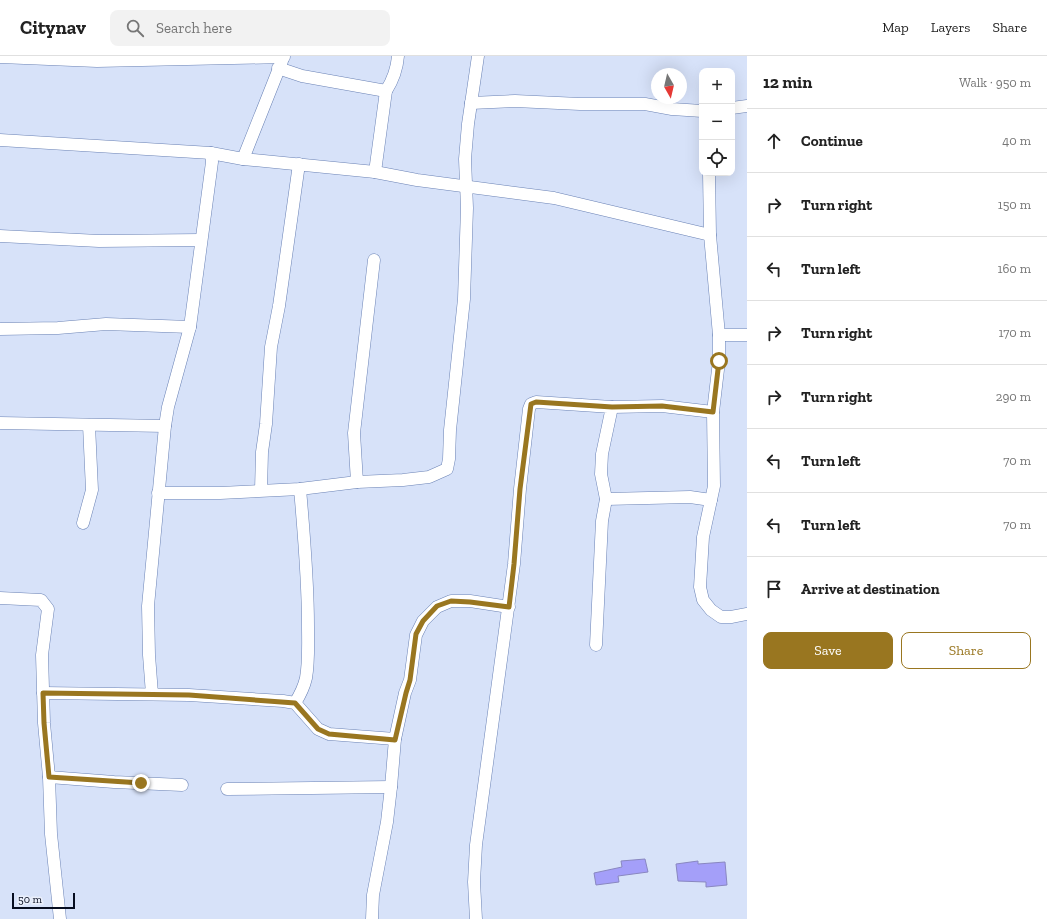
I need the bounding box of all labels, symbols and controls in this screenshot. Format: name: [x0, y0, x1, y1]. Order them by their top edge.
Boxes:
search box: [110, 10, 390, 46]
text: Citynav: [20, 16, 86, 39]
icon: search: [124, 17, 146, 39]
text: Search here: [156, 19, 232, 37]
text: Map: [882, 19, 909, 36]
text: Layers: [931, 19, 970, 36]
text: Share: [992, 19, 1027, 36]
north arrow: [651, 68, 687, 104]
map controls: [699, 68, 735, 176]
button: +: [699, 68, 735, 104]
text: 12 min: [763, 72, 812, 92]
text: Walk · 950 m: [959, 75, 1031, 90]
button: −: [699, 104, 735, 140]
icon: ahead: [763, 130, 785, 152]
text: Continue: [801, 132, 863, 150]
text: 40 m: [1002, 133, 1031, 148]
button: locate: [699, 140, 735, 176]
icon: right: [763, 194, 785, 216]
text: Turn right: [801, 196, 872, 214]
text: 150 m: [998, 197, 1031, 212]
icon: left: [763, 258, 785, 280]
text: Turn left: [801, 260, 861, 278]
text: 160 m: [997, 261, 1031, 276]
icon: right: [763, 322, 785, 344]
text: Turn right: [801, 324, 872, 342]
text: 170 m: [998, 325, 1031, 340]
route start: [710, 352, 728, 370]
icon: right: [763, 386, 785, 408]
text: Turn right: [801, 388, 872, 406]
text: 290 m: [996, 389, 1031, 404]
icon: left: [763, 450, 785, 472]
text: Turn left: [801, 452, 861, 470]
text: 70 m: [1003, 453, 1031, 468]
icon: left: [763, 514, 785, 536]
text: Turn left: [801, 516, 861, 534]
text: 70 m: [1003, 517, 1031, 532]
icon: arrive: [763, 578, 785, 600]
text: Arrive at destination: [801, 580, 940, 598]
button: Save: [763, 632, 893, 669]
button: Share: [901, 632, 1031, 669]
route end: [132, 774, 150, 792]
scale bar: [12, 891, 75, 910]
text: 50 m: [18, 893, 42, 906]

